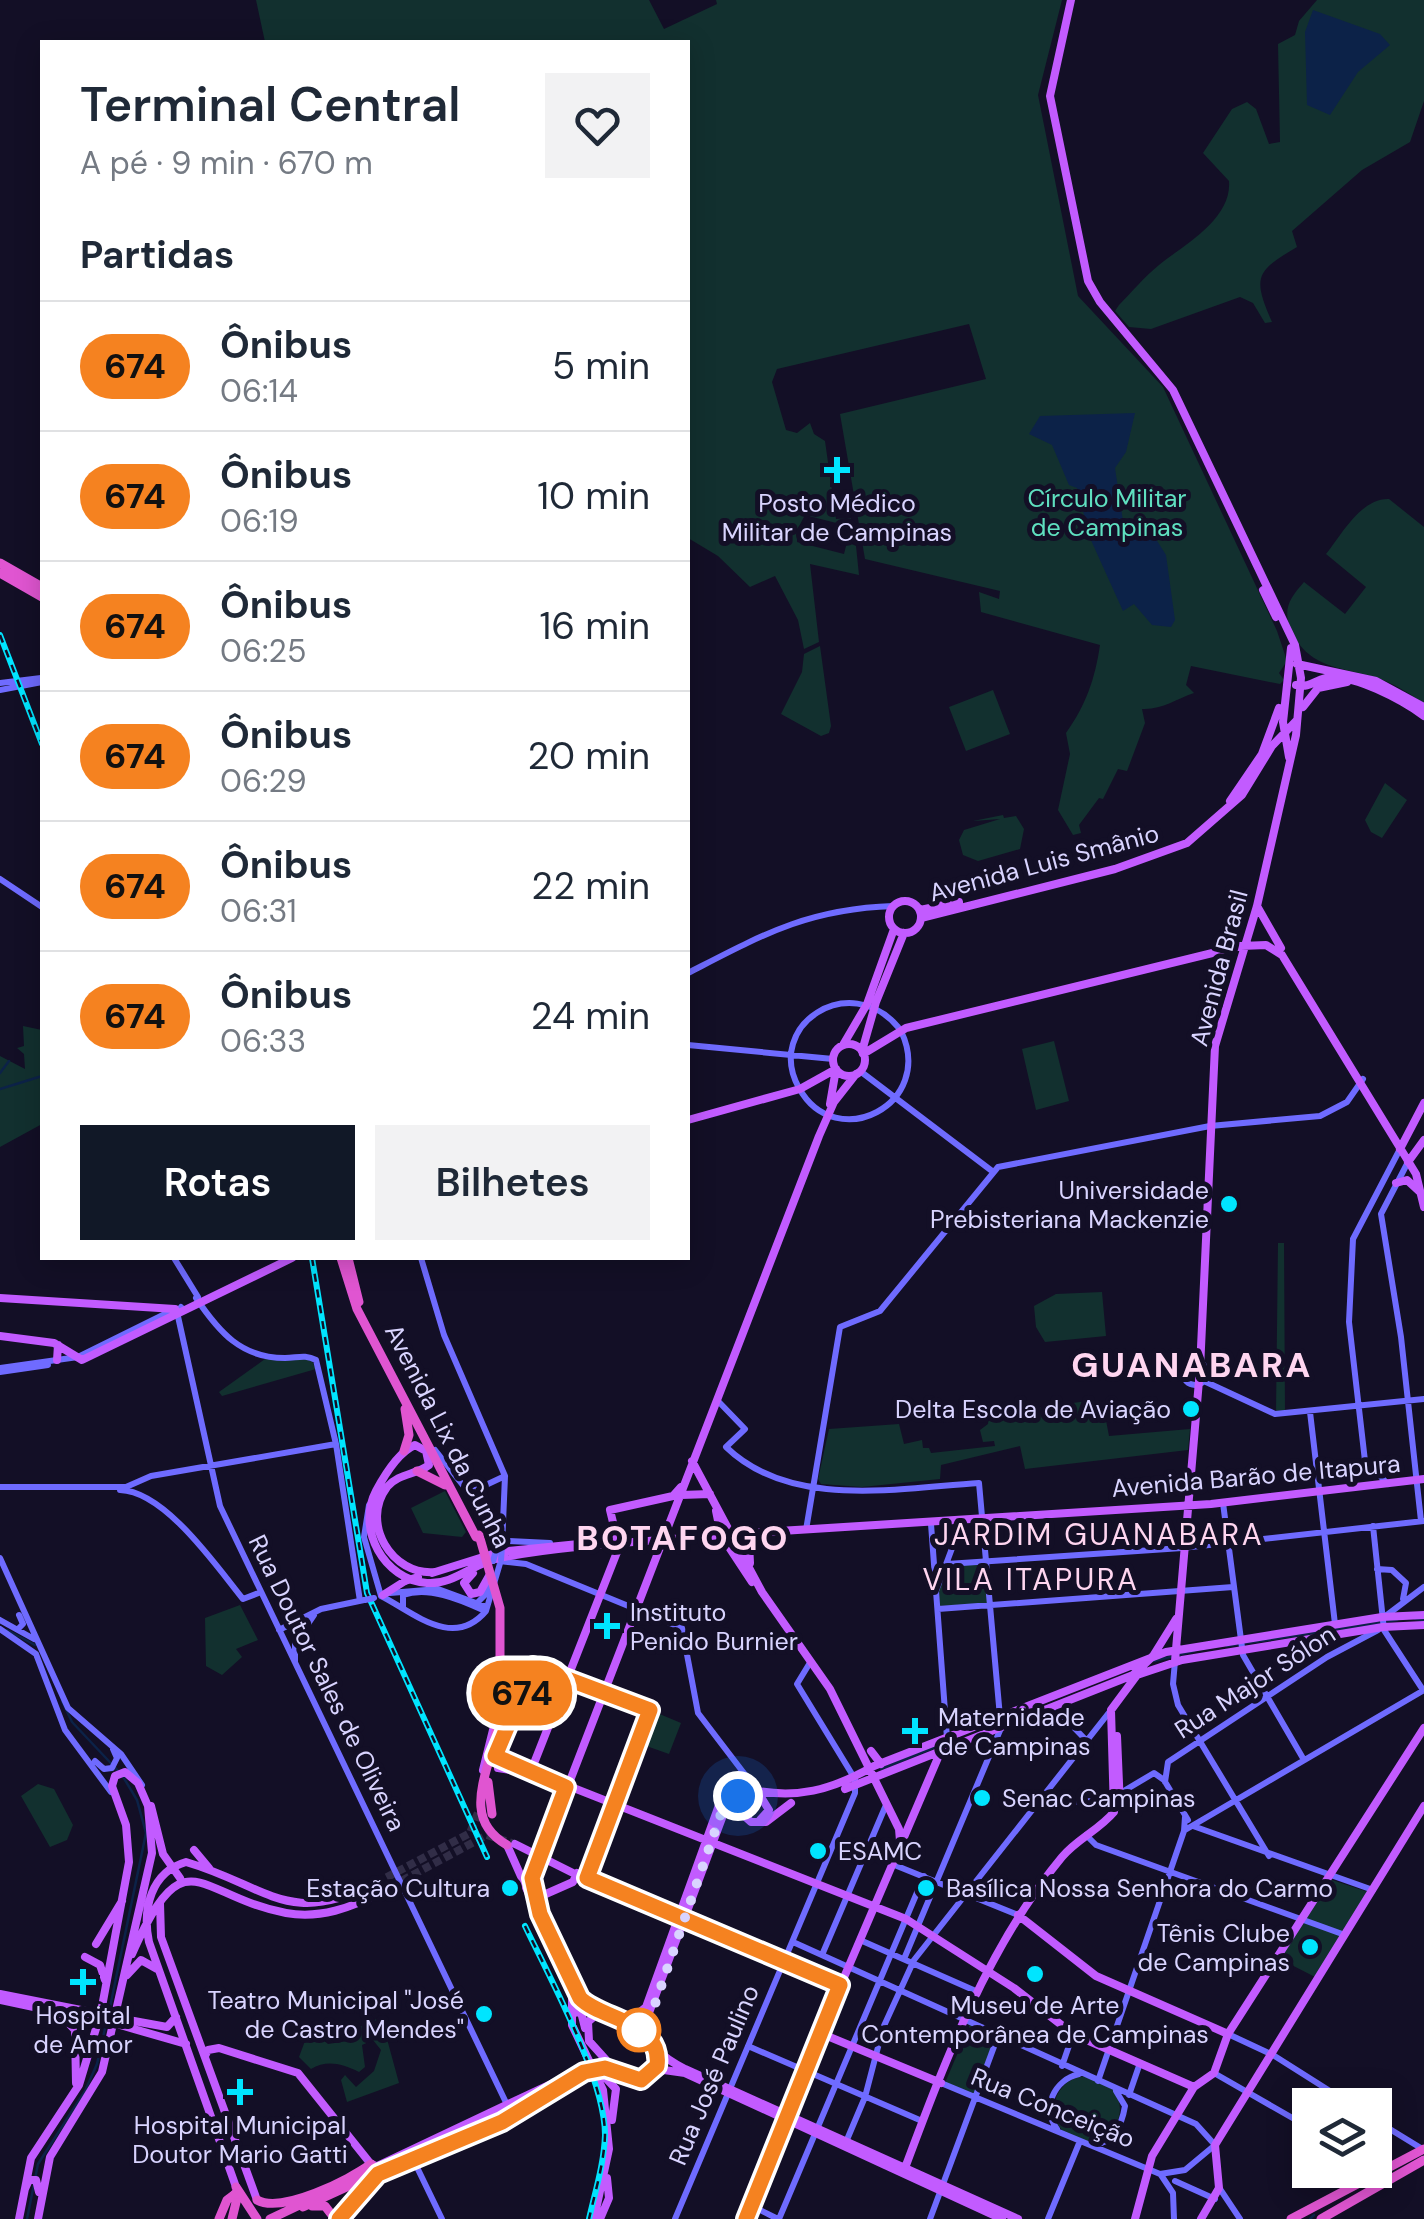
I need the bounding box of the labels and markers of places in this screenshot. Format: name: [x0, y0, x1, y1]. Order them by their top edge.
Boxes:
marker: Posto Médico Militar de Campinas: [824, 457, 850, 483]
place label: Posto Médico Militar de Campinas: [722, 487, 952, 549]
place label: Universidade Prebisteriana Mackenzie: [930, 1174, 1209, 1236]
marker: Universidade Prebisteriana Mackenzie: [1218, 1193, 1240, 1215]
place label: Delta Escola de Aviação: [895, 1393, 1171, 1426]
marker: Delta Escola de Aviação: [1180, 1398, 1202, 1420]
place label: Instituto Penido Burnier: [630, 1596, 798, 1658]
marker: Instituto Penido Burnier: [594, 1613, 620, 1639]
place label: Maternidade de Campinas: [938, 1701, 1090, 1763]
marker: Maternidade de Campinas: [902, 1718, 928, 1744]
place label: Senac Campinas: [1002, 1782, 1196, 1815]
marker: Senac Campinas: [971, 1787, 993, 1809]
place label: ESAMC: [838, 1835, 922, 1868]
marker: ESAMC: [807, 1840, 829, 1862]
place label: Estação Cultura: [306, 1872, 490, 1905]
place label: Basílica Nossa Senhora do Carmo: [946, 1872, 1333, 1905]
marker: Estação Cultura: [499, 1877, 521, 1899]
marker: Basílica Nossa Senhora do Carmo: [915, 1877, 937, 1899]
place label: Tênis Clube de Campinas: [1138, 1917, 1290, 1979]
marker: Tênis Clube de Campinas: [1299, 1936, 1321, 1958]
marker: Museu de Arte Contemporânea de Campinas: [1024, 1963, 1046, 1985]
marker: Hospital de Amor: [70, 1969, 96, 1995]
place label: Teatro Municipal "José de Castro Mendes": [208, 1984, 464, 2046]
place label: Museu de Arte Contemporânea de Campinas: [861, 1989, 1209, 2051]
place label: Hospital de Amor: [33, 1999, 133, 2061]
marker: Teatro Municipal "José de Castro Mendes": [473, 2003, 495, 2025]
unlabelled marker: [618, 2009, 660, 2051]
marker: Hospital Municipal Doutor Mario Gatti: [227, 2079, 253, 2105]
place label: Hospital Municipal Doutor Mario Gatti: [132, 2109, 348, 2171]

